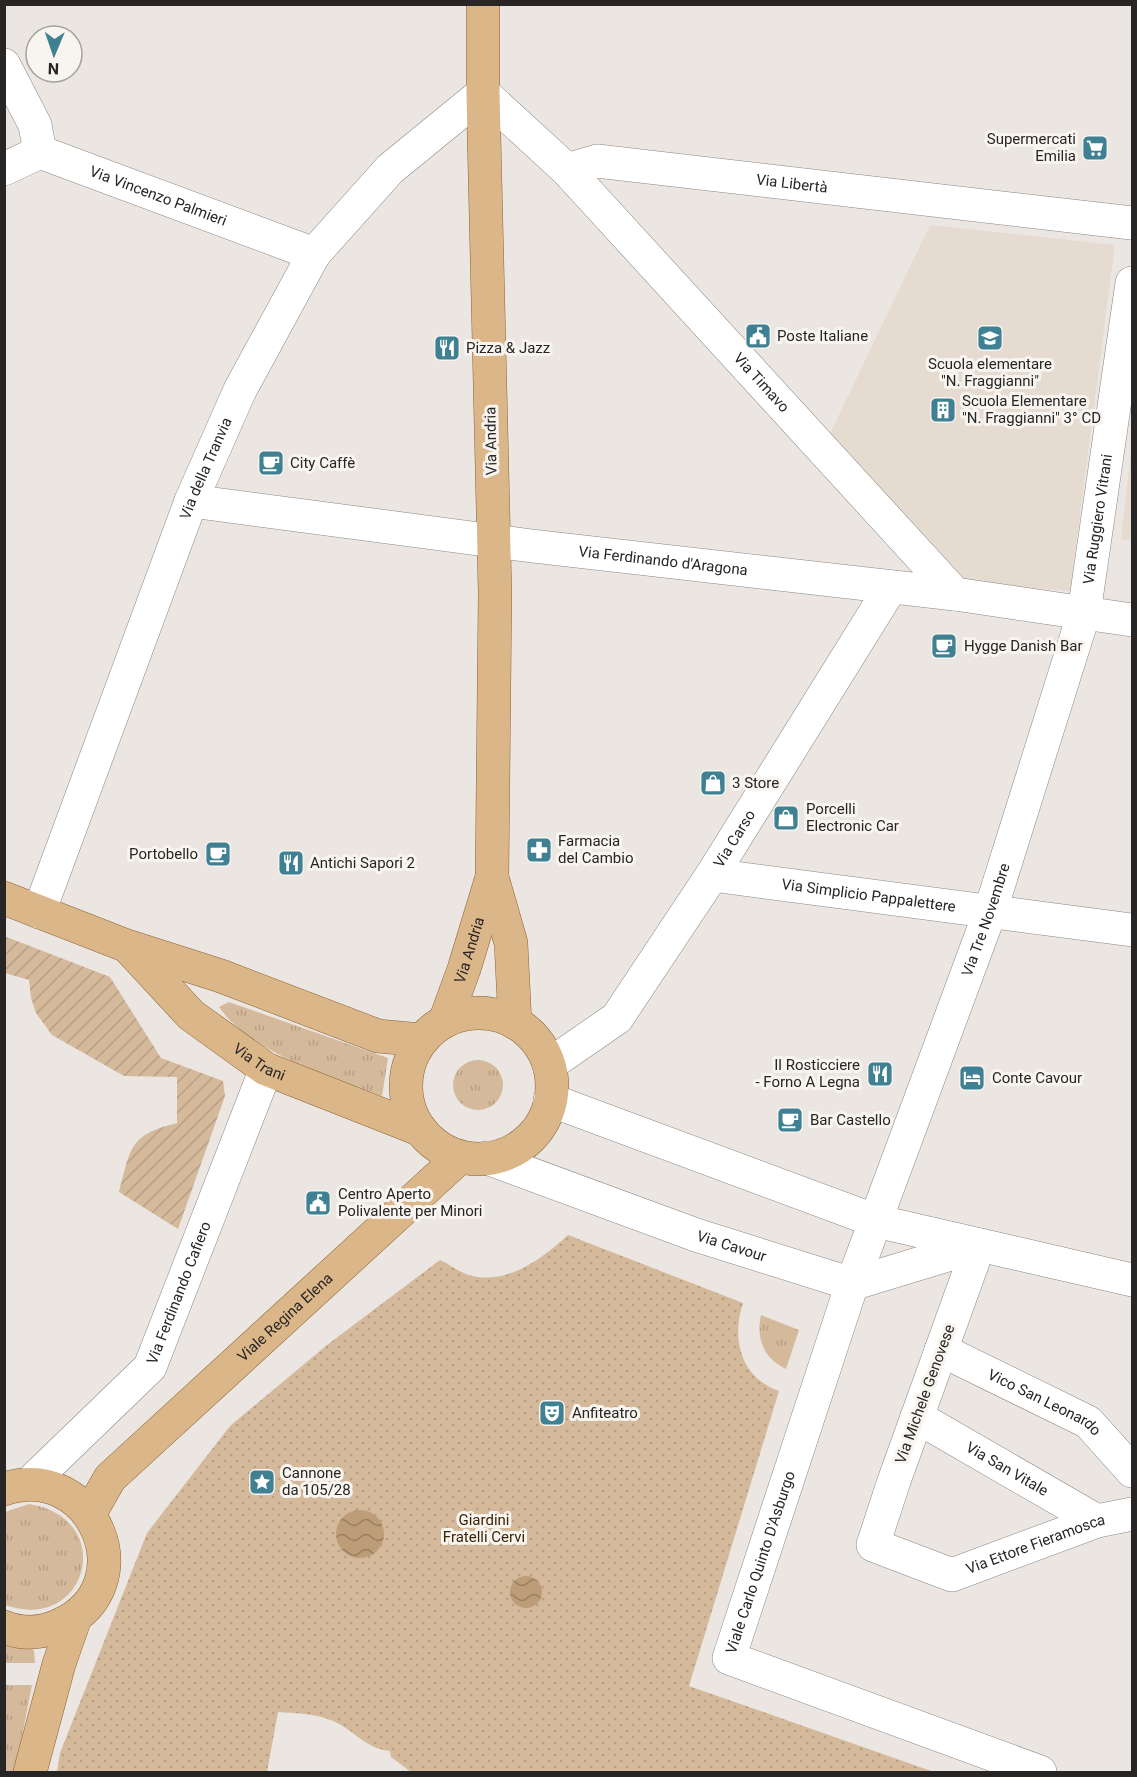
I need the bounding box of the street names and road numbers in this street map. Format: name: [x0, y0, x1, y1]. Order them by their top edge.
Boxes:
street label: Via Vincenzo Palmieri: [87, 162, 229, 230]
street label: Via Libertà: [755, 171, 829, 197]
street label: Via Timavo: [730, 349, 793, 416]
street label: Via Andria: [481, 407, 501, 475]
street label: Via della Tranvia: [176, 415, 236, 522]
street label: Via Ruggiero Vitrani: [1079, 453, 1116, 585]
street label: Via Ferdinando d'Aragona: [578, 542, 749, 579]
street label: Via Carso: [710, 807, 759, 871]
street label: Via Tre Novembre: [958, 861, 1014, 979]
street label: Via Simplicio Pappalettere: [781, 875, 957, 916]
street label: Via Andria: [451, 915, 488, 986]
street label: Via Trani: [230, 1039, 288, 1085]
street label: Via Ferdinando Cafiero: [143, 1219, 215, 1367]
street label: Via Cavour: [694, 1227, 769, 1266]
street label: Viale Regina Elena: [234, 1269, 337, 1366]
street label: Via Michele Genovese: [891, 1322, 959, 1466]
street label: Vico San Leonardo: [985, 1365, 1105, 1439]
street label: Via San Vitale: [963, 1438, 1051, 1500]
street label: Viale Carlo Quinto D'Asburgo: [722, 1469, 799, 1656]
street label: Via Ettore Fieramosca: [964, 1511, 1107, 1578]

